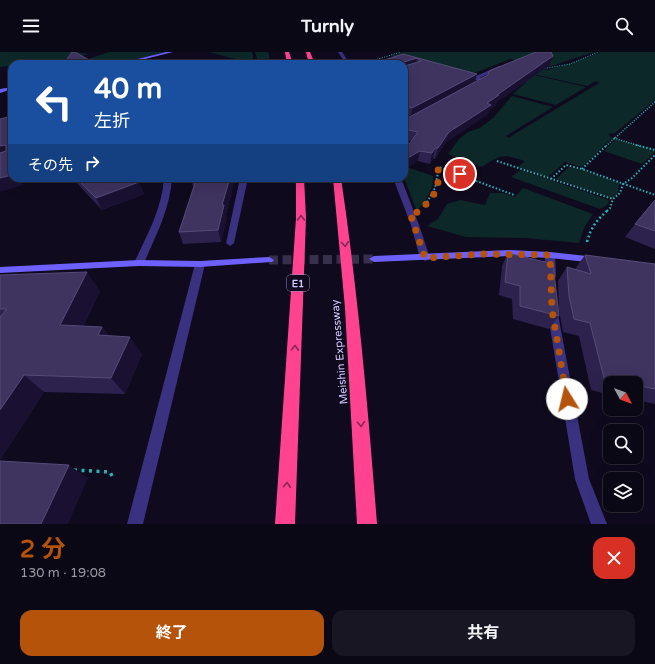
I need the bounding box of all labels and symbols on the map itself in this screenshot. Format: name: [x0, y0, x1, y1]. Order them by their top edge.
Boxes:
pin: [443, 157, 477, 191]
one-way arrow: [297, 215, 305, 221]
one-way arrow: [340, 241, 349, 248]
road number: E1: [287, 275, 309, 291]
street label: Meishin Expressway: [328, 299, 351, 405]
one-way arrow: [291, 345, 299, 351]
north arrow: [603, 376, 643, 416]
position arrow: [546, 378, 588, 420]
one-way arrow: [356, 421, 365, 427]
one-way arrow: [283, 482, 292, 488]

